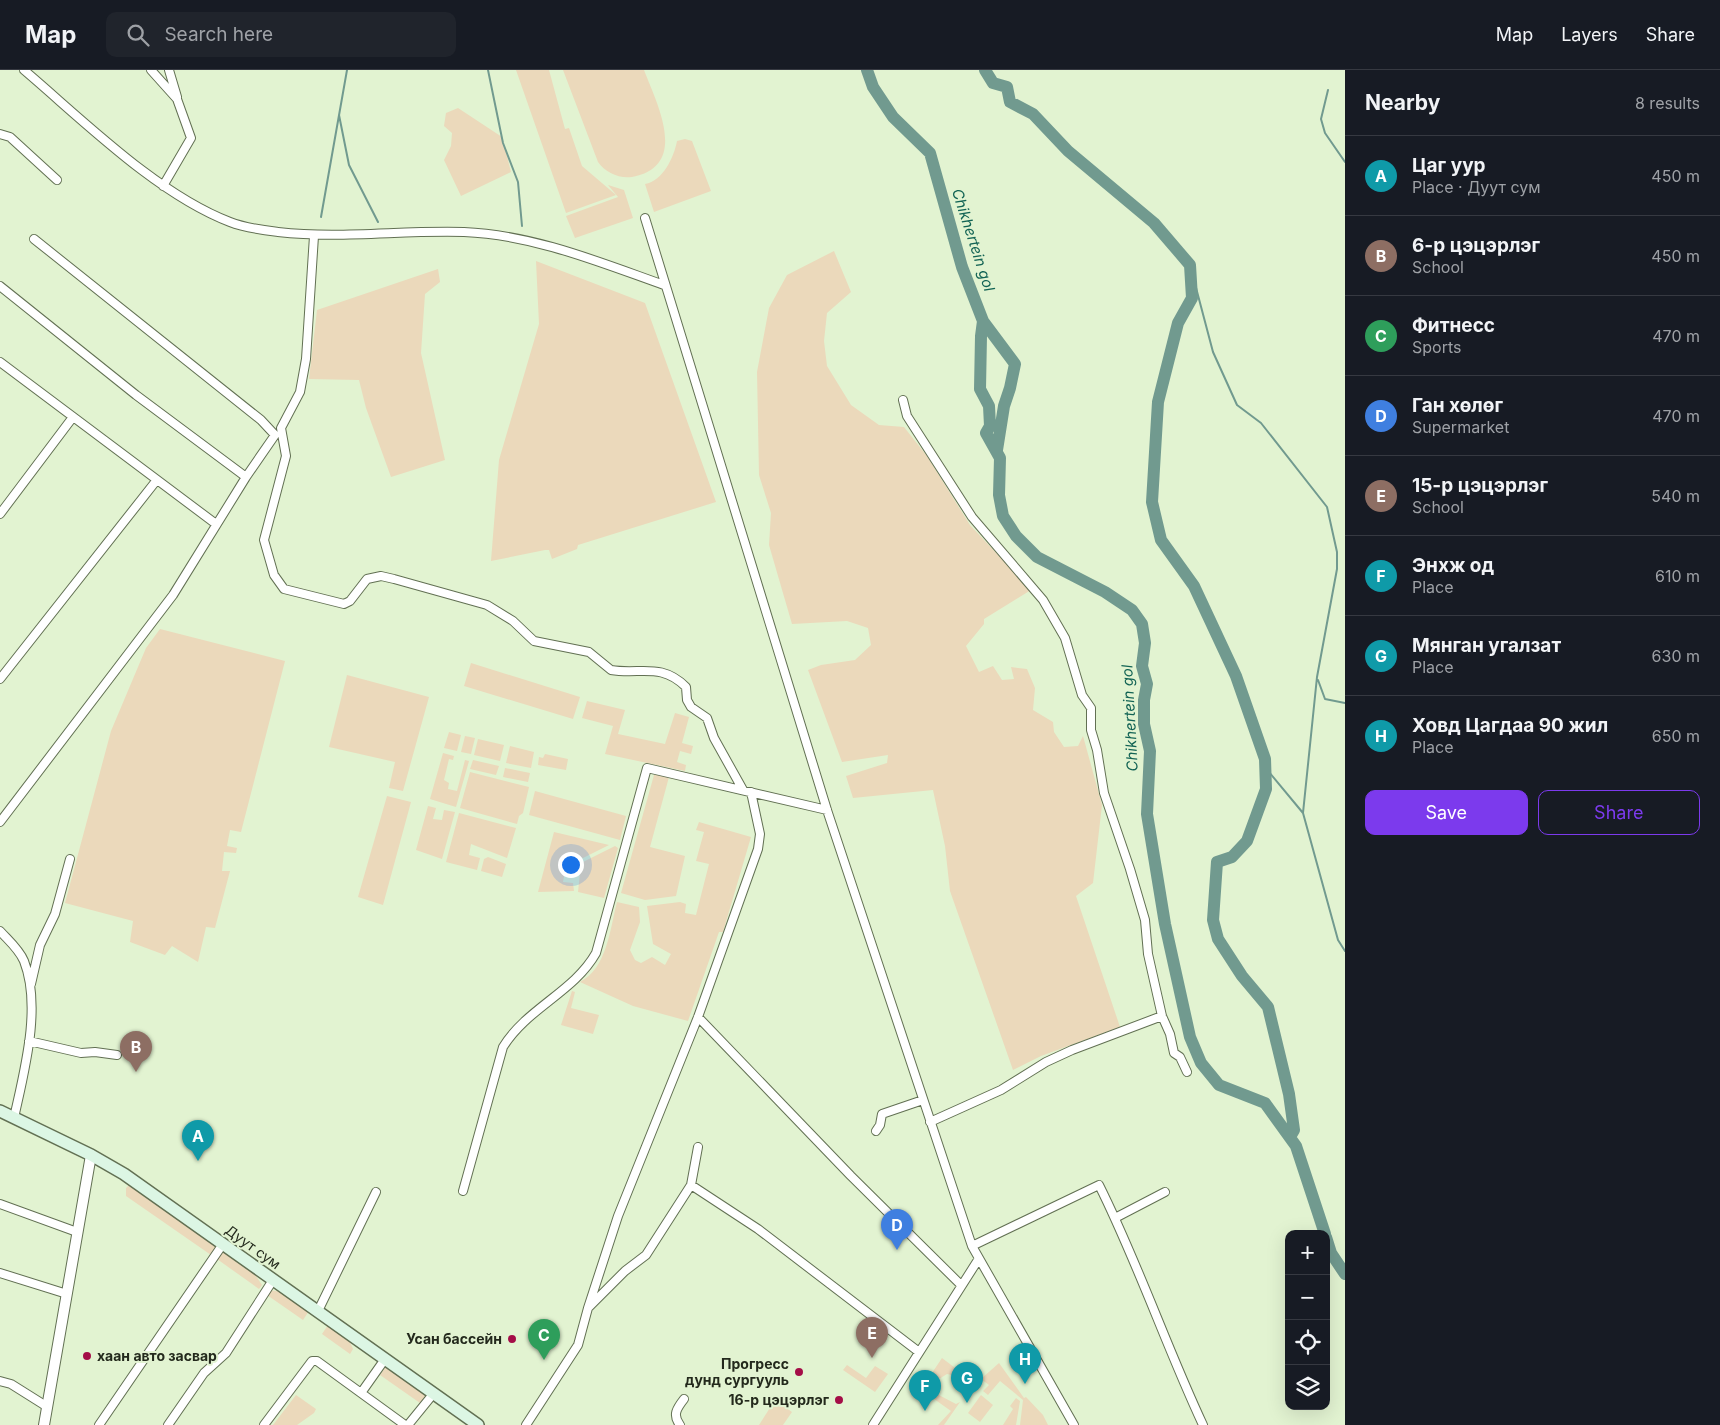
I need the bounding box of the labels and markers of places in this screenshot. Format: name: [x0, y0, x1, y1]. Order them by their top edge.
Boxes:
pin: B: [120, 1031, 152, 1072]
pin: A: [182, 1120, 214, 1161]
pin: D: [881, 1209, 913, 1250]
pin: E: [856, 1317, 888, 1358]
pin: C: [528, 1319, 560, 1360]
place label: Усан бассейн: [406, 1330, 502, 1347]
marker: Усан бассейн: [506, 1333, 518, 1345]
pin: H: [1009, 1343, 1041, 1384]
place label: хаан авто засвар: [97, 1347, 217, 1364]
marker: хаан авто засвар: [81, 1350, 93, 1362]
place label: Прогресс дунд сургууль: [685, 1355, 789, 1388]
pin: G: [951, 1362, 983, 1403]
marker: Прогресс дунд сургууль: [793, 1366, 805, 1378]
pin: F: [909, 1370, 941, 1411]
place label: 16-р цэцэрлэг: [729, 1391, 830, 1408]
marker: 16-р цэцэрлэг: [833, 1394, 845, 1406]

